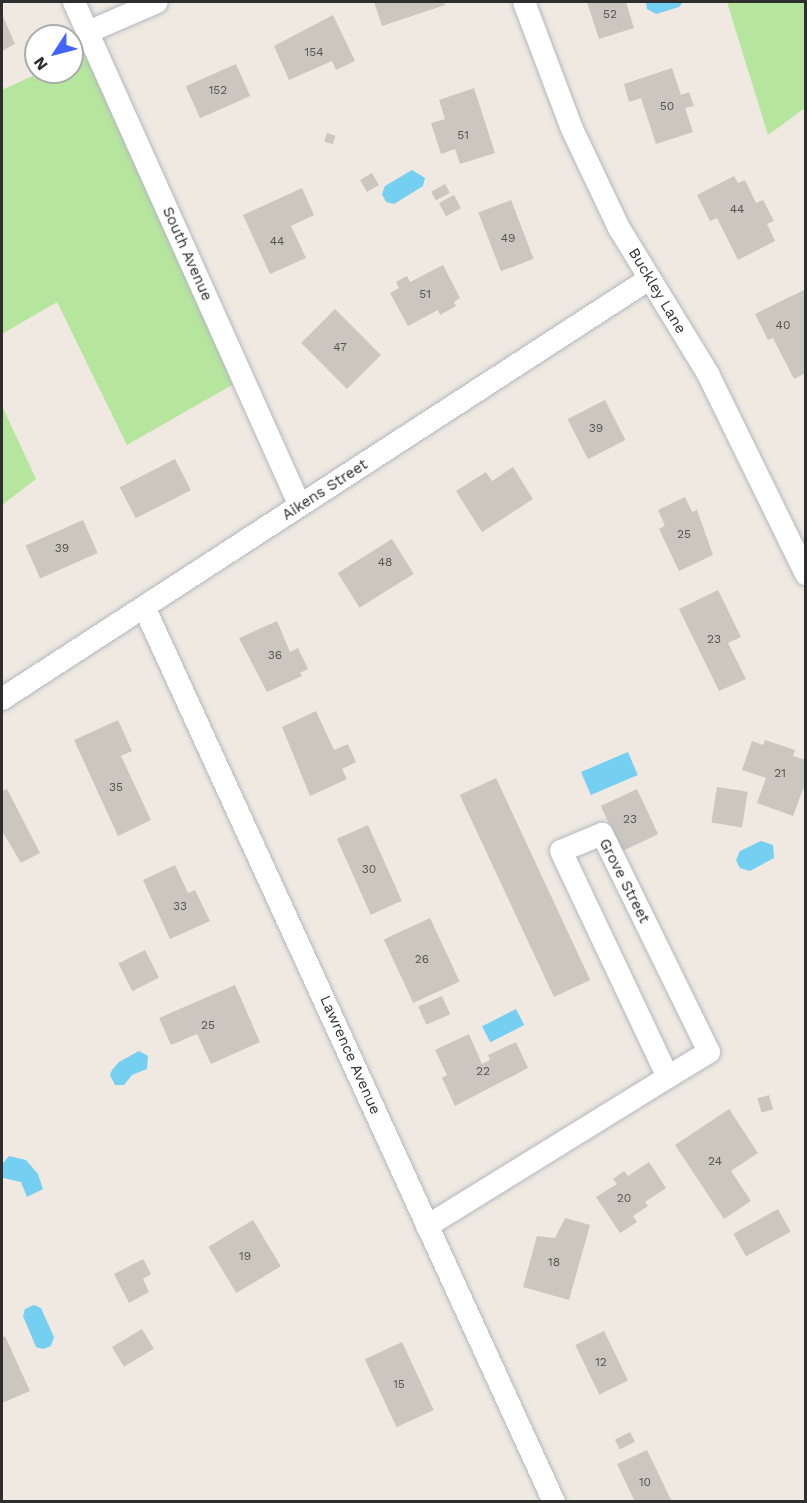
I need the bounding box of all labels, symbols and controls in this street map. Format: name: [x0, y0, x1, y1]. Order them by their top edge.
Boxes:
house number: 52: [603, 8, 617, 22]
north arrow: [24, 24, 84, 84]
house number: 154: [305, 46, 323, 60]
text: N: [29, 53, 52, 74]
house number: 152: [209, 84, 227, 98]
house number: 50: [660, 100, 674, 114]
house number: 51: [457, 129, 469, 143]
house number: 44: [730, 203, 744, 217]
street label: South Avenue: [158, 204, 216, 304]
house number: 49: [501, 232, 515, 246]
house number: 44: [270, 235, 284, 249]
street label: Buckley Lane: [624, 245, 690, 337]
house number: 51: [419, 288, 431, 302]
house number: 40: [776, 319, 790, 333]
house number: 47: [333, 341, 347, 355]
house number: 39: [589, 422, 603, 436]
street label: Aikens Street: [279, 456, 371, 524]
house number: 25: [677, 528, 691, 542]
house number: 39: [55, 542, 69, 556]
house number: 48: [378, 556, 392, 570]
house number: 23: [707, 633, 721, 647]
house number: 36: [268, 649, 282, 663]
house number: 21: [774, 767, 786, 781]
house number: 35: [109, 781, 123, 795]
house number: 23: [623, 813, 637, 827]
street label: Grove Street: [595, 836, 653, 926]
house number: 30: [362, 863, 376, 877]
house number: 33: [173, 900, 187, 914]
house number: 26: [415, 953, 429, 967]
street label: Lawrence Avenue: [316, 992, 384, 1118]
house number: 25: [201, 1019, 215, 1033]
house number: 22: [476, 1065, 490, 1079]
house number: 24: [708, 1155, 722, 1169]
house number: 20: [617, 1192, 631, 1206]
house number: 19: [239, 1250, 251, 1264]
house number: 18: [548, 1256, 560, 1270]
house number: 12: [595, 1356, 607, 1370]
house number: 15: [393, 1378, 405, 1392]
house number: 10: [639, 1476, 651, 1490]

